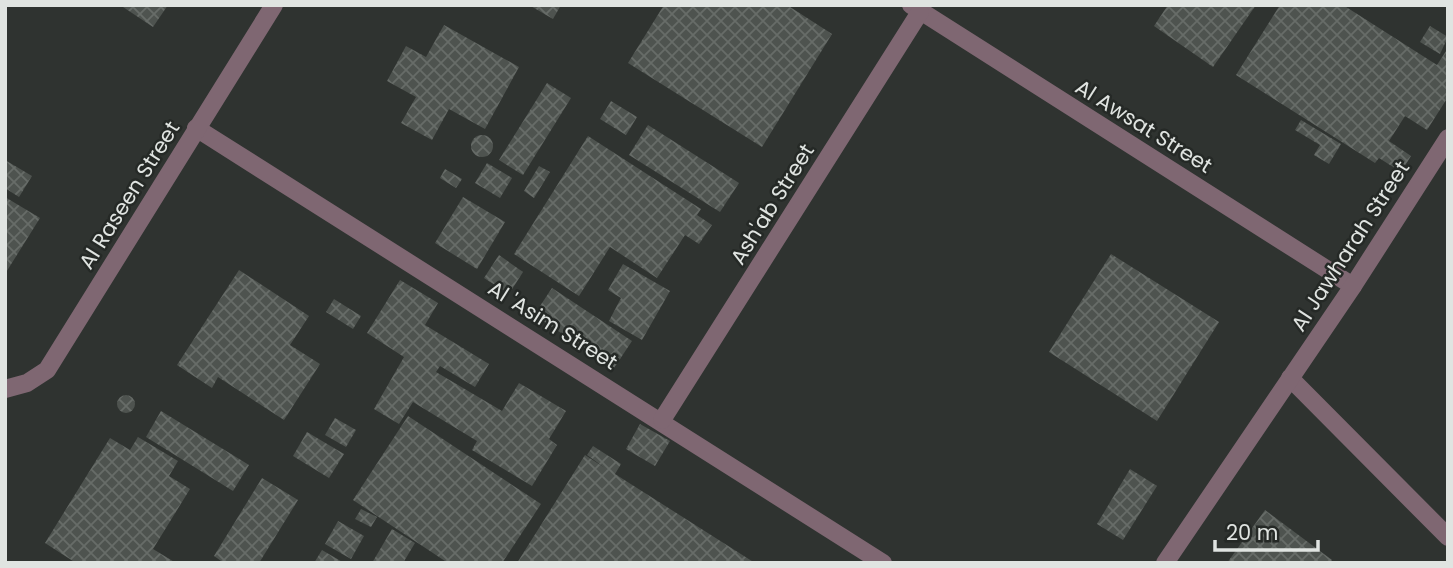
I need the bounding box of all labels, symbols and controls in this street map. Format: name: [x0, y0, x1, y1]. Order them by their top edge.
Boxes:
street label: Al Awsat Street: [1070, 72, 1218, 180]
street label: Al Raseen Street: [72, 115, 186, 275]
street label: Ash'ab Street: [723, 138, 821, 270]
street label: Al Jawharah Street: [1284, 155, 1416, 337]
street label: Al 'Asim Street: [483, 274, 623, 376]
scale bar: [1215, 508, 1318, 552]
text: 20 m: [1226, 518, 1279, 547]

